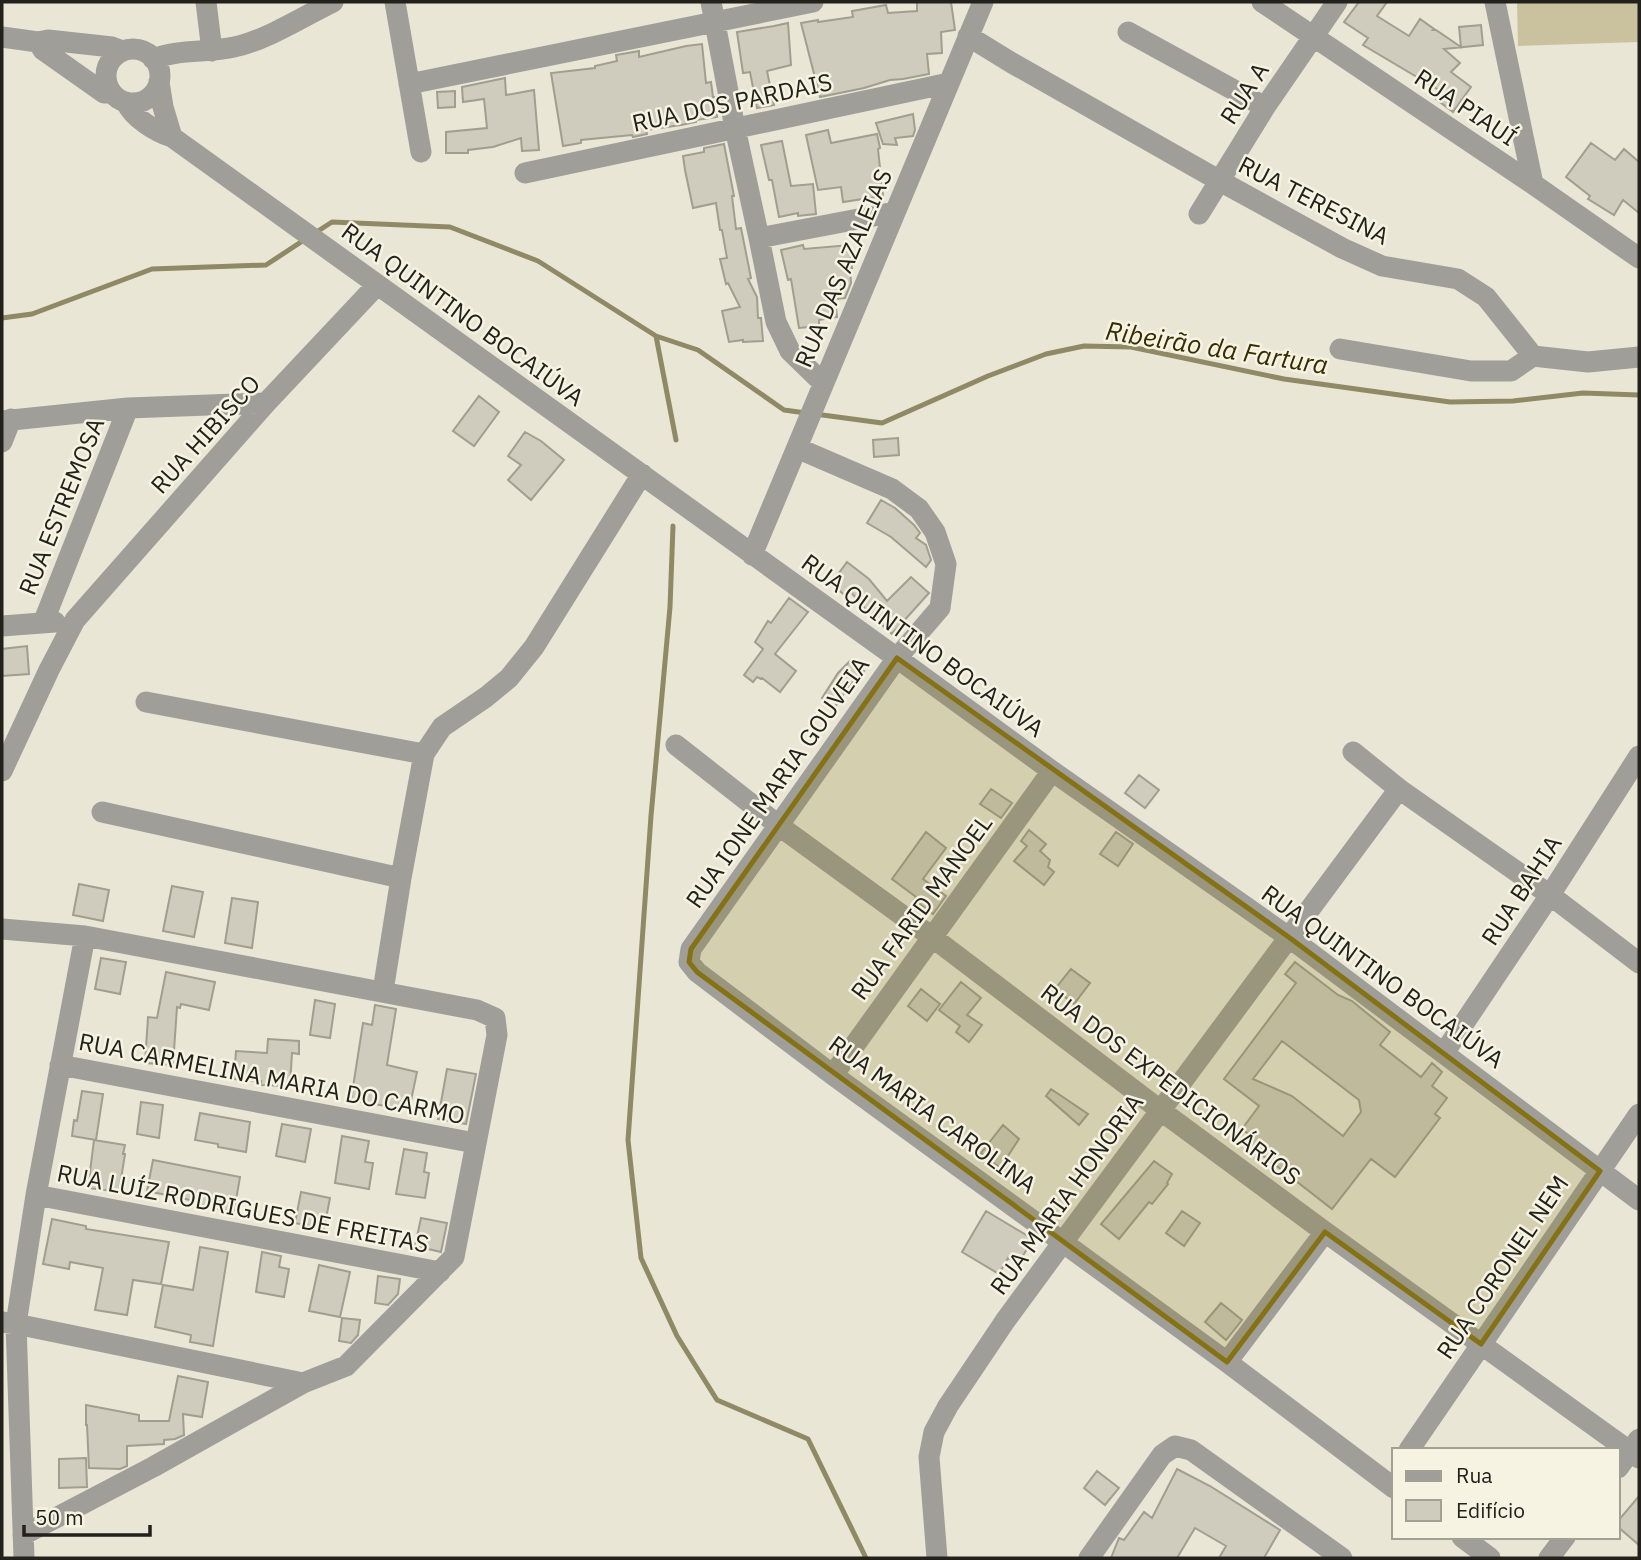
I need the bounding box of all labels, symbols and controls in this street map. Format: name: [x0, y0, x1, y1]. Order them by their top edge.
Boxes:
street label: RUA A: [1212, 56, 1276, 130]
street label: RUA PIAUÍ: [1408, 61, 1524, 153]
street label: RUA DOS PARDAIS: [629, 65, 835, 139]
street label: RUA TERESINA: [1233, 148, 1395, 252]
street label: RUA DAS AZALEIAS: [787, 164, 899, 372]
street label: RUA QUINTINO BOCAIÚVA: [335, 215, 591, 413]
water label: Ribeirão da Fartura: [1103, 313, 1331, 381]
street label: RUA HIBISCO: [143, 368, 267, 500]
street label: RUA ESTREMOSA: [11, 413, 111, 599]
street label: RUA QUINTINO BOCAIÚVA: [795, 546, 1051, 744]
street label: RUA IONE MARIA GOUVEIA: [678, 650, 876, 914]
street label: RUA FARID MANOEL: [843, 808, 999, 1006]
street label: RUA BAHIA: [1474, 829, 1568, 951]
street label: RUA QUINTINO BOCAIÚVA: [1255, 877, 1511, 1075]
street label: RUA DOS EXPEDICIONÁRIOS: [1035, 976, 1307, 1192]
street label: RUA CARMELINA MARIA DO CARMO: [76, 1025, 468, 1131]
street label: RUA MARIA CAROLINA: [823, 1028, 1043, 1200]
street label: RUA MARIA HONORIA: [982, 1087, 1150, 1301]
street label: RUA LUÍZ RODRIGUES DE FREITAS: [54, 1156, 432, 1260]
street label: RUA CORONEL NEM: [1429, 1169, 1575, 1365]
legend: [1392, 1448, 1620, 1539]
text: Rua: [1456, 1461, 1493, 1489]
scale bar: [24, 1494, 150, 1538]
text: Edifício: [1456, 1496, 1525, 1524]
text: 50 m: [35, 1503, 84, 1531]

